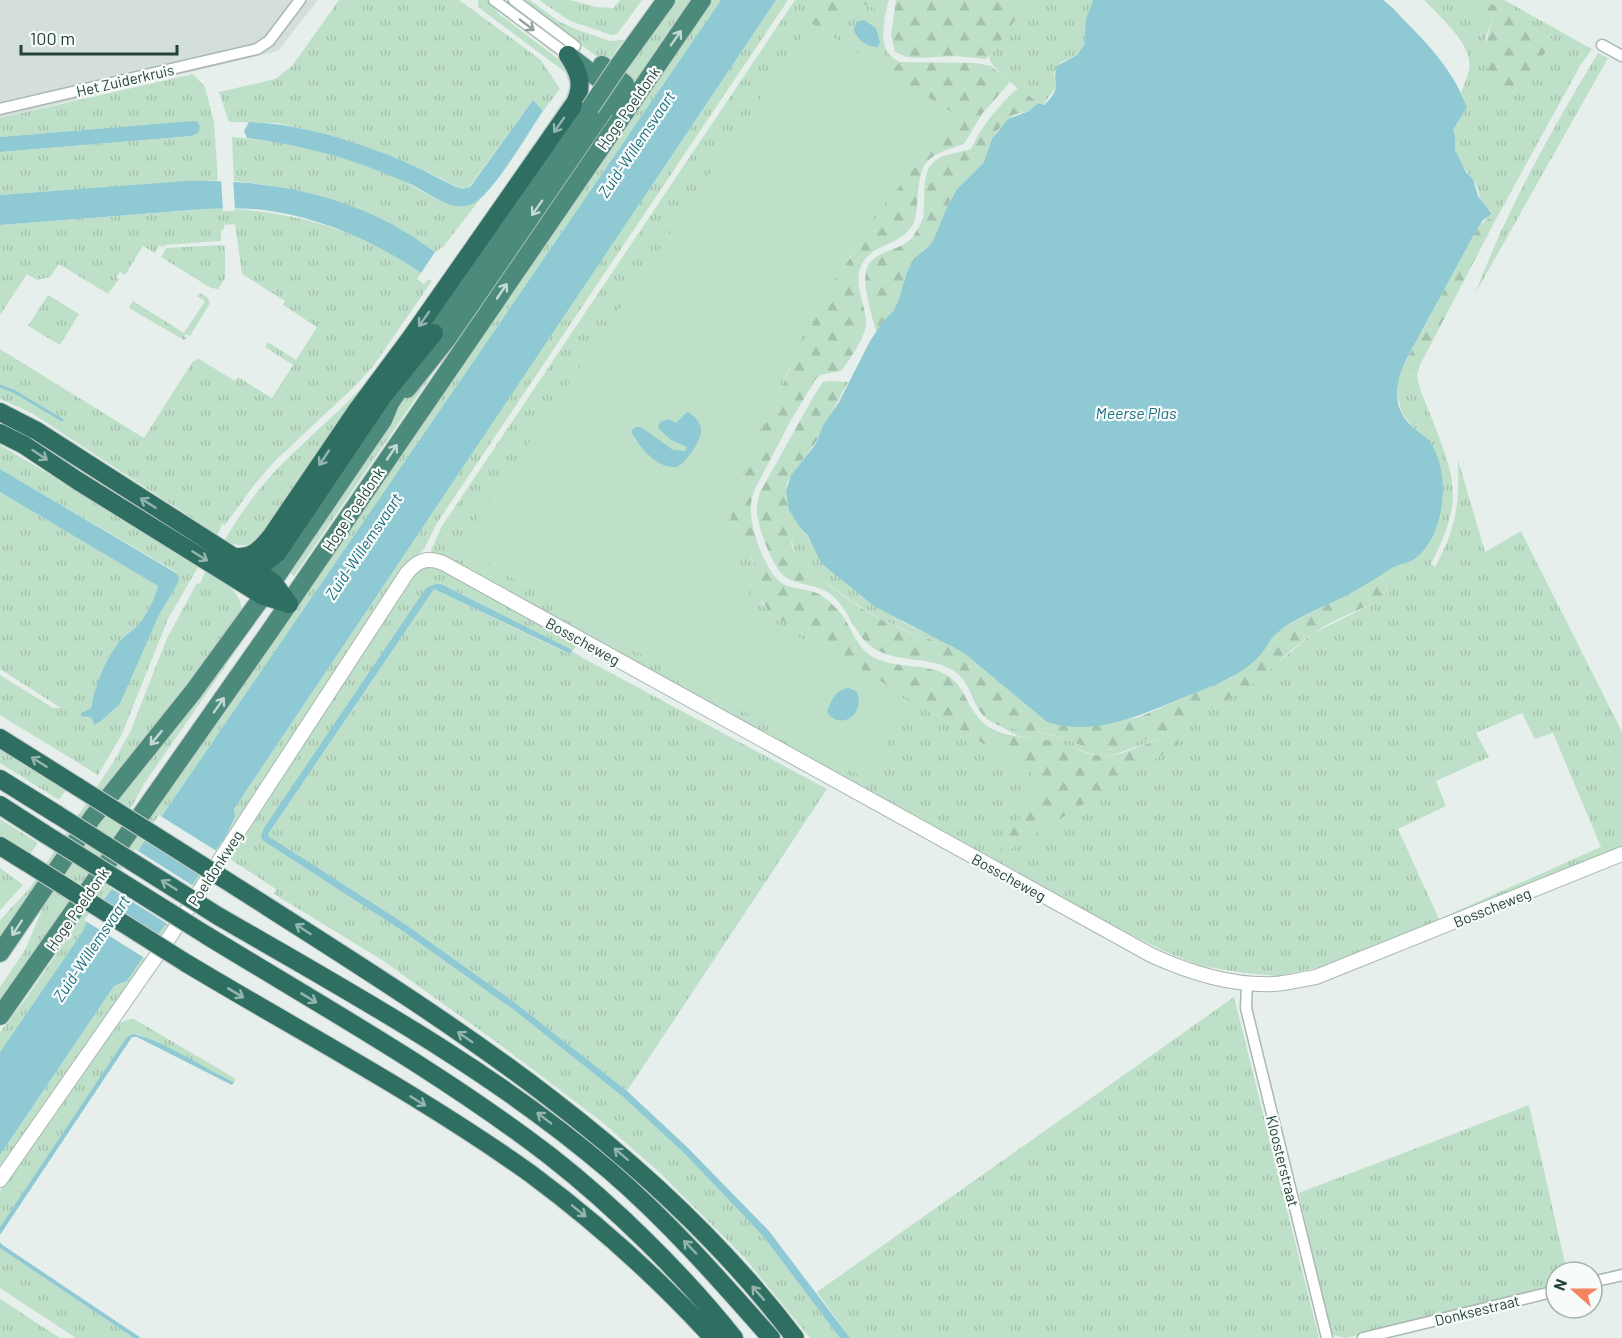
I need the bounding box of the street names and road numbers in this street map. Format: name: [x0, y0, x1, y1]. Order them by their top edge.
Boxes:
street label: Het Zuiderkruis: [74, 60, 176, 100]
street label: Hoge Poeldonk: [593, 63, 664, 153]
street label: Hoge Poeldonk: [318, 463, 388, 554]
street label: Bosscheweg: [543, 613, 623, 669]
street label: Poeldonkweg: [184, 827, 246, 909]
street label: Bosscheweg: [969, 849, 1049, 905]
street label: Hoge Poeldonk: [42, 864, 113, 954]
street label: Bosscheweg: [1451, 883, 1533, 931]
street label: Kloosterstraat: [1263, 1113, 1303, 1209]
street label: Donksestraat: [1433, 1291, 1521, 1329]

